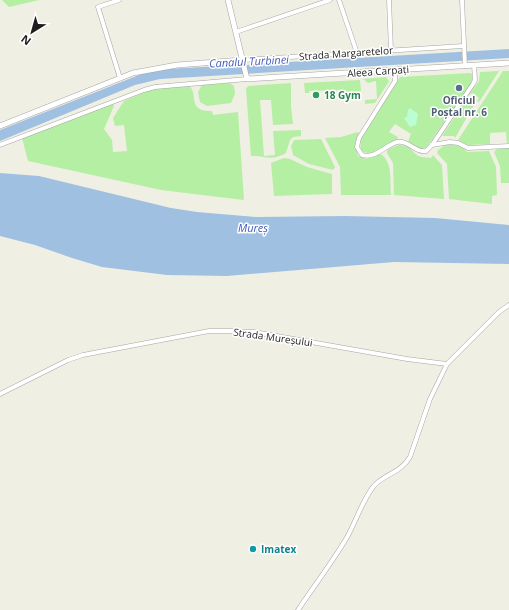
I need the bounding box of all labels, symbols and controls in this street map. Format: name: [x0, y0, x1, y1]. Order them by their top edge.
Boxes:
north arrow: [12, 12, 52, 52]
text: N: [18, 32, 34, 49]
street label: Strada Margaretelor: [299, 43, 393, 63]
water label: Canalul Turbinei: [209, 51, 290, 71]
street label: Aleea Carpați: [347, 62, 409, 80]
marker: Oficiul Poștal nr. 6: [454, 83, 464, 93]
place label: 18 Gym: [324, 88, 361, 102]
marker: 18 Gym: [311, 90, 321, 100]
place label: Oficiul Poștal nr. 6: [431, 93, 487, 119]
water label: Mureș: [238, 220, 268, 235]
street label: Strada Mureșului: [232, 325, 314, 349]
place label: Imatex: [261, 542, 296, 556]
marker: Imatex: [248, 544, 258, 554]

